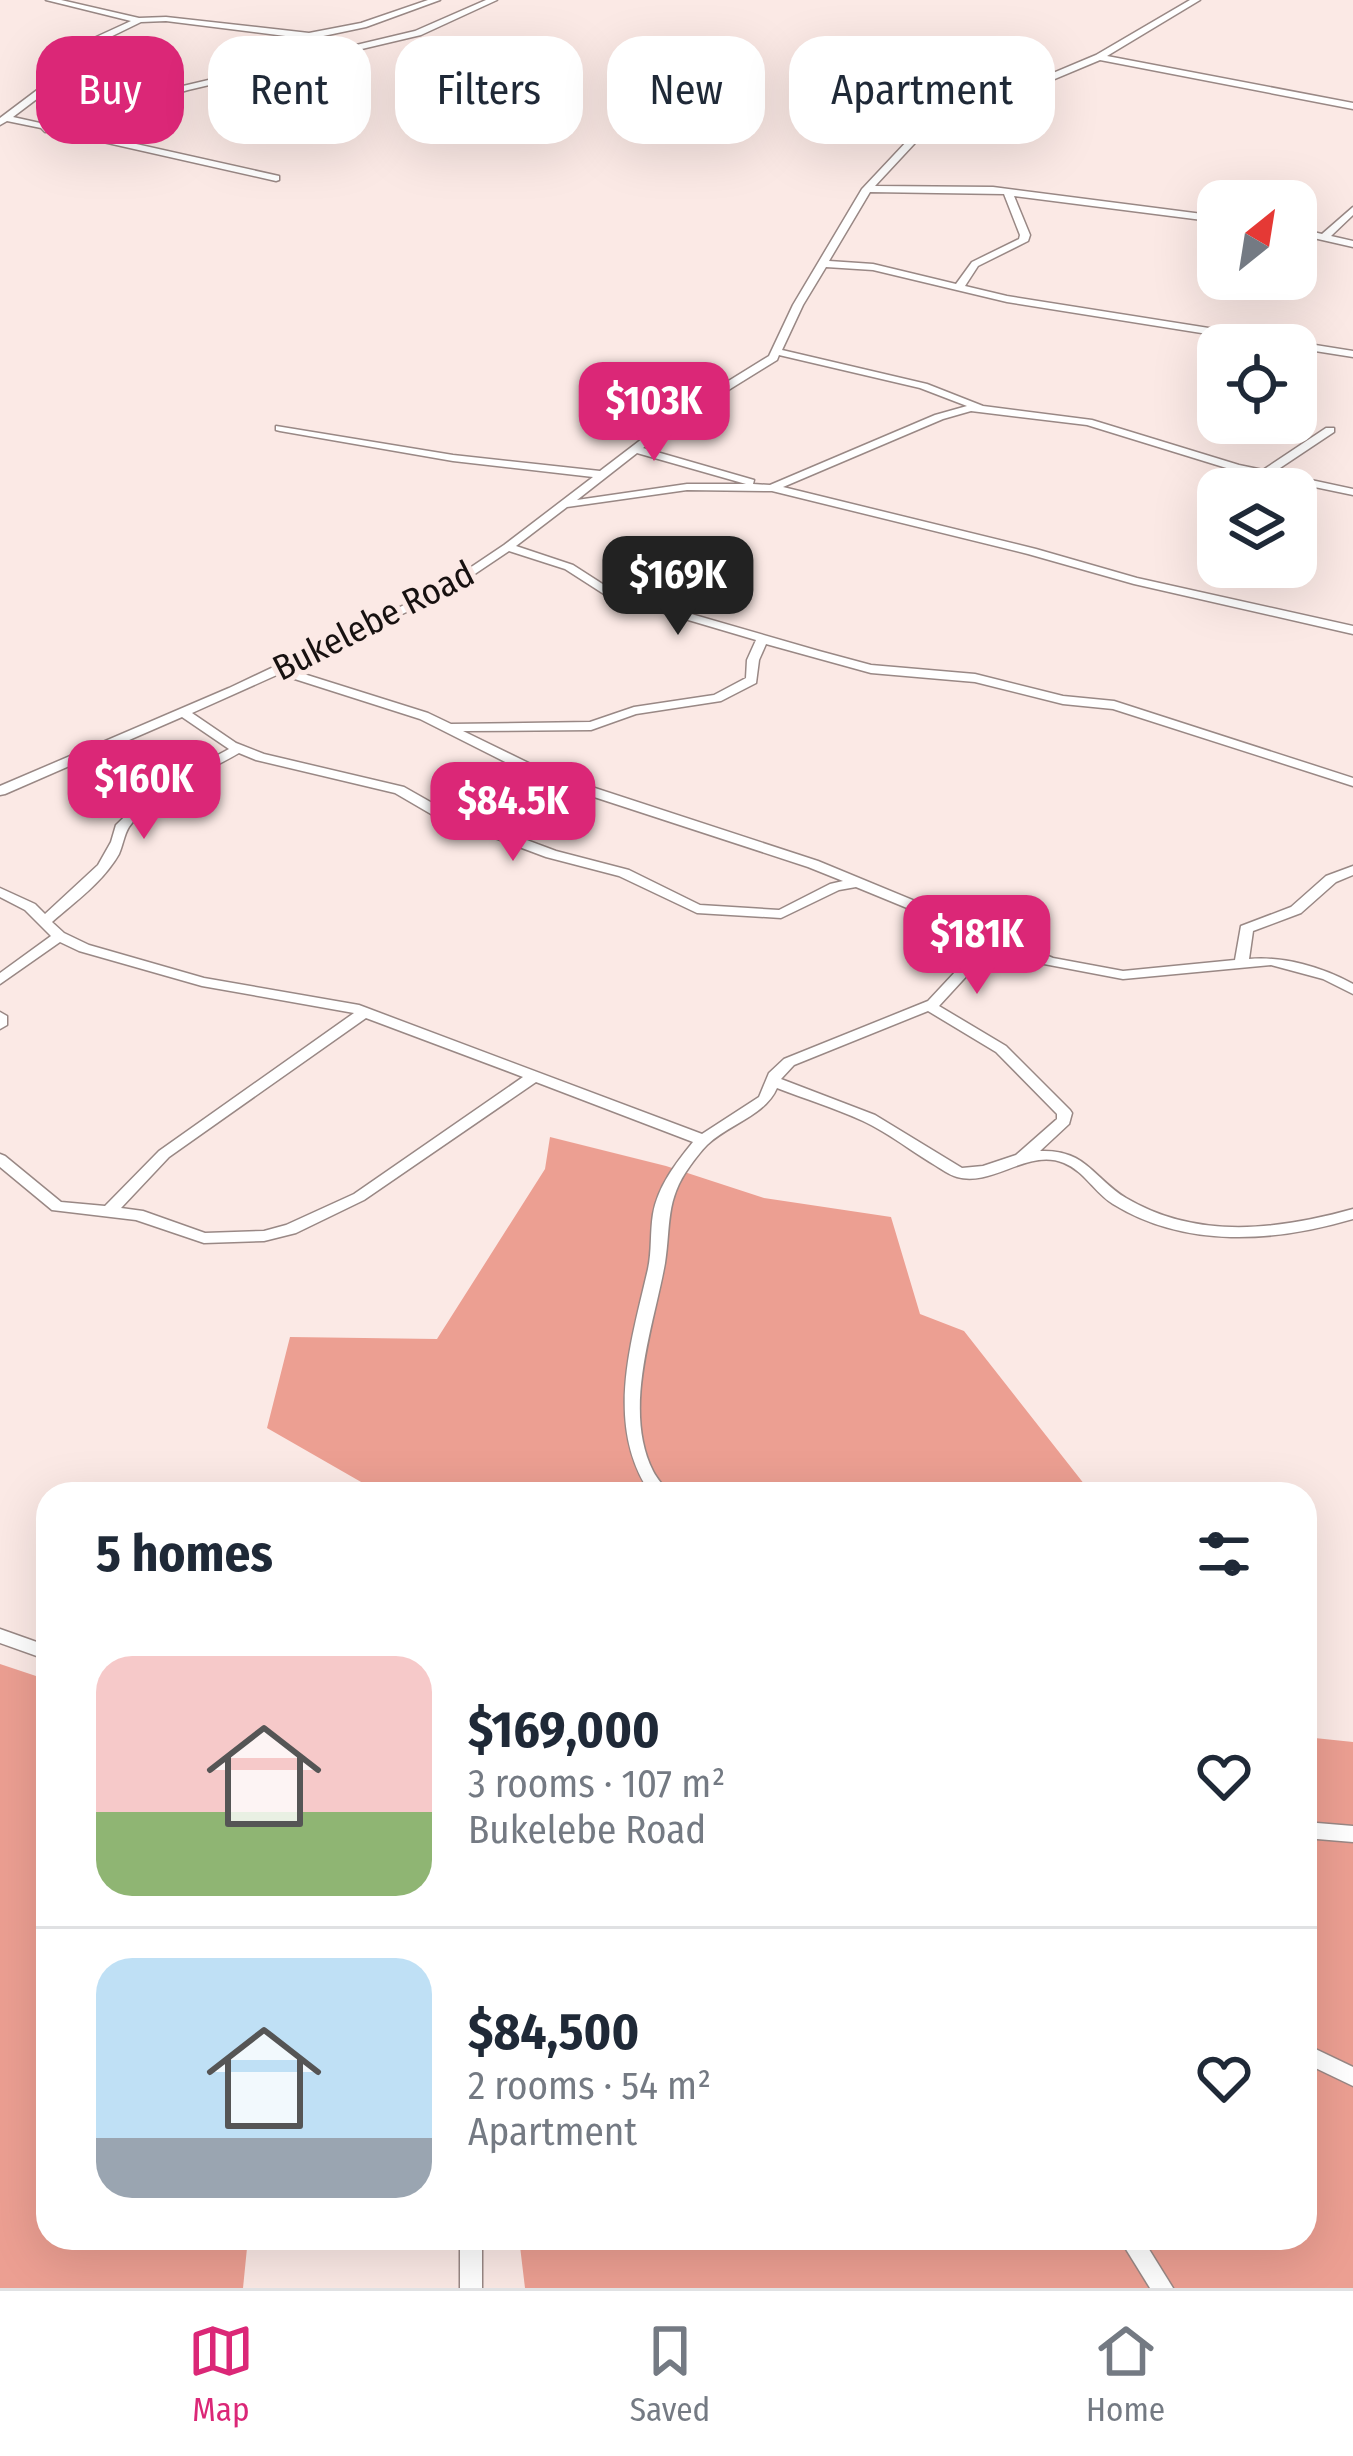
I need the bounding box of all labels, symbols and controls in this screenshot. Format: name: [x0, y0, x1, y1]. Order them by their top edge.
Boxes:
chip: Buy: [36, 36, 184, 144]
chip: Rent: [208, 36, 371, 144]
chip: Filters: [395, 36, 583, 144]
chip: New: [607, 36, 765, 144]
chip: Apartment: [789, 36, 1055, 144]
north arrow: [1197, 180, 1317, 300]
map controls: [1197, 180, 1317, 588]
button: locate: [1197, 324, 1317, 444]
pin: $103K: [570, 362, 738, 464]
text: $103K: [606, 378, 702, 424]
button: layers: [1197, 468, 1317, 588]
pin: $169K: [594, 536, 762, 638]
street label: Bukelebe Road: [266, 551, 481, 690]
text: $169K: [629, 552, 727, 598]
pin: $160K: [60, 740, 228, 842]
text: $160K: [95, 756, 193, 802]
pin: $84.5K: [415, 762, 611, 864]
text: $84.5K: [457, 778, 569, 824]
pin: $181K: [893, 895, 1061, 997]
text: $181K: [930, 911, 1024, 957]
icon: filters: [1191, 1521, 1257, 1587]
text: 5 homes: [96, 1523, 273, 1585]
text: $169,000: [468, 1699, 660, 1761]
icon: home: [192, 1704, 336, 1848]
icon: heart: [1191, 1743, 1257, 1809]
text: 3 rooms · 107 m²: [468, 1761, 725, 1807]
text: Bukelebe Road: [468, 1807, 706, 1853]
text: $84,500: [468, 2001, 639, 2063]
icon: home: [192, 2006, 336, 2150]
icon: heart: [1191, 2045, 1257, 2111]
text: 2 rooms · 54 m²: [468, 2063, 711, 2109]
text: Apartment: [468, 2109, 637, 2155]
tab: Map: [188, 2318, 254, 2430]
tab: Saved: [630, 2318, 710, 2430]
tab: Home: [1086, 2318, 1165, 2430]

